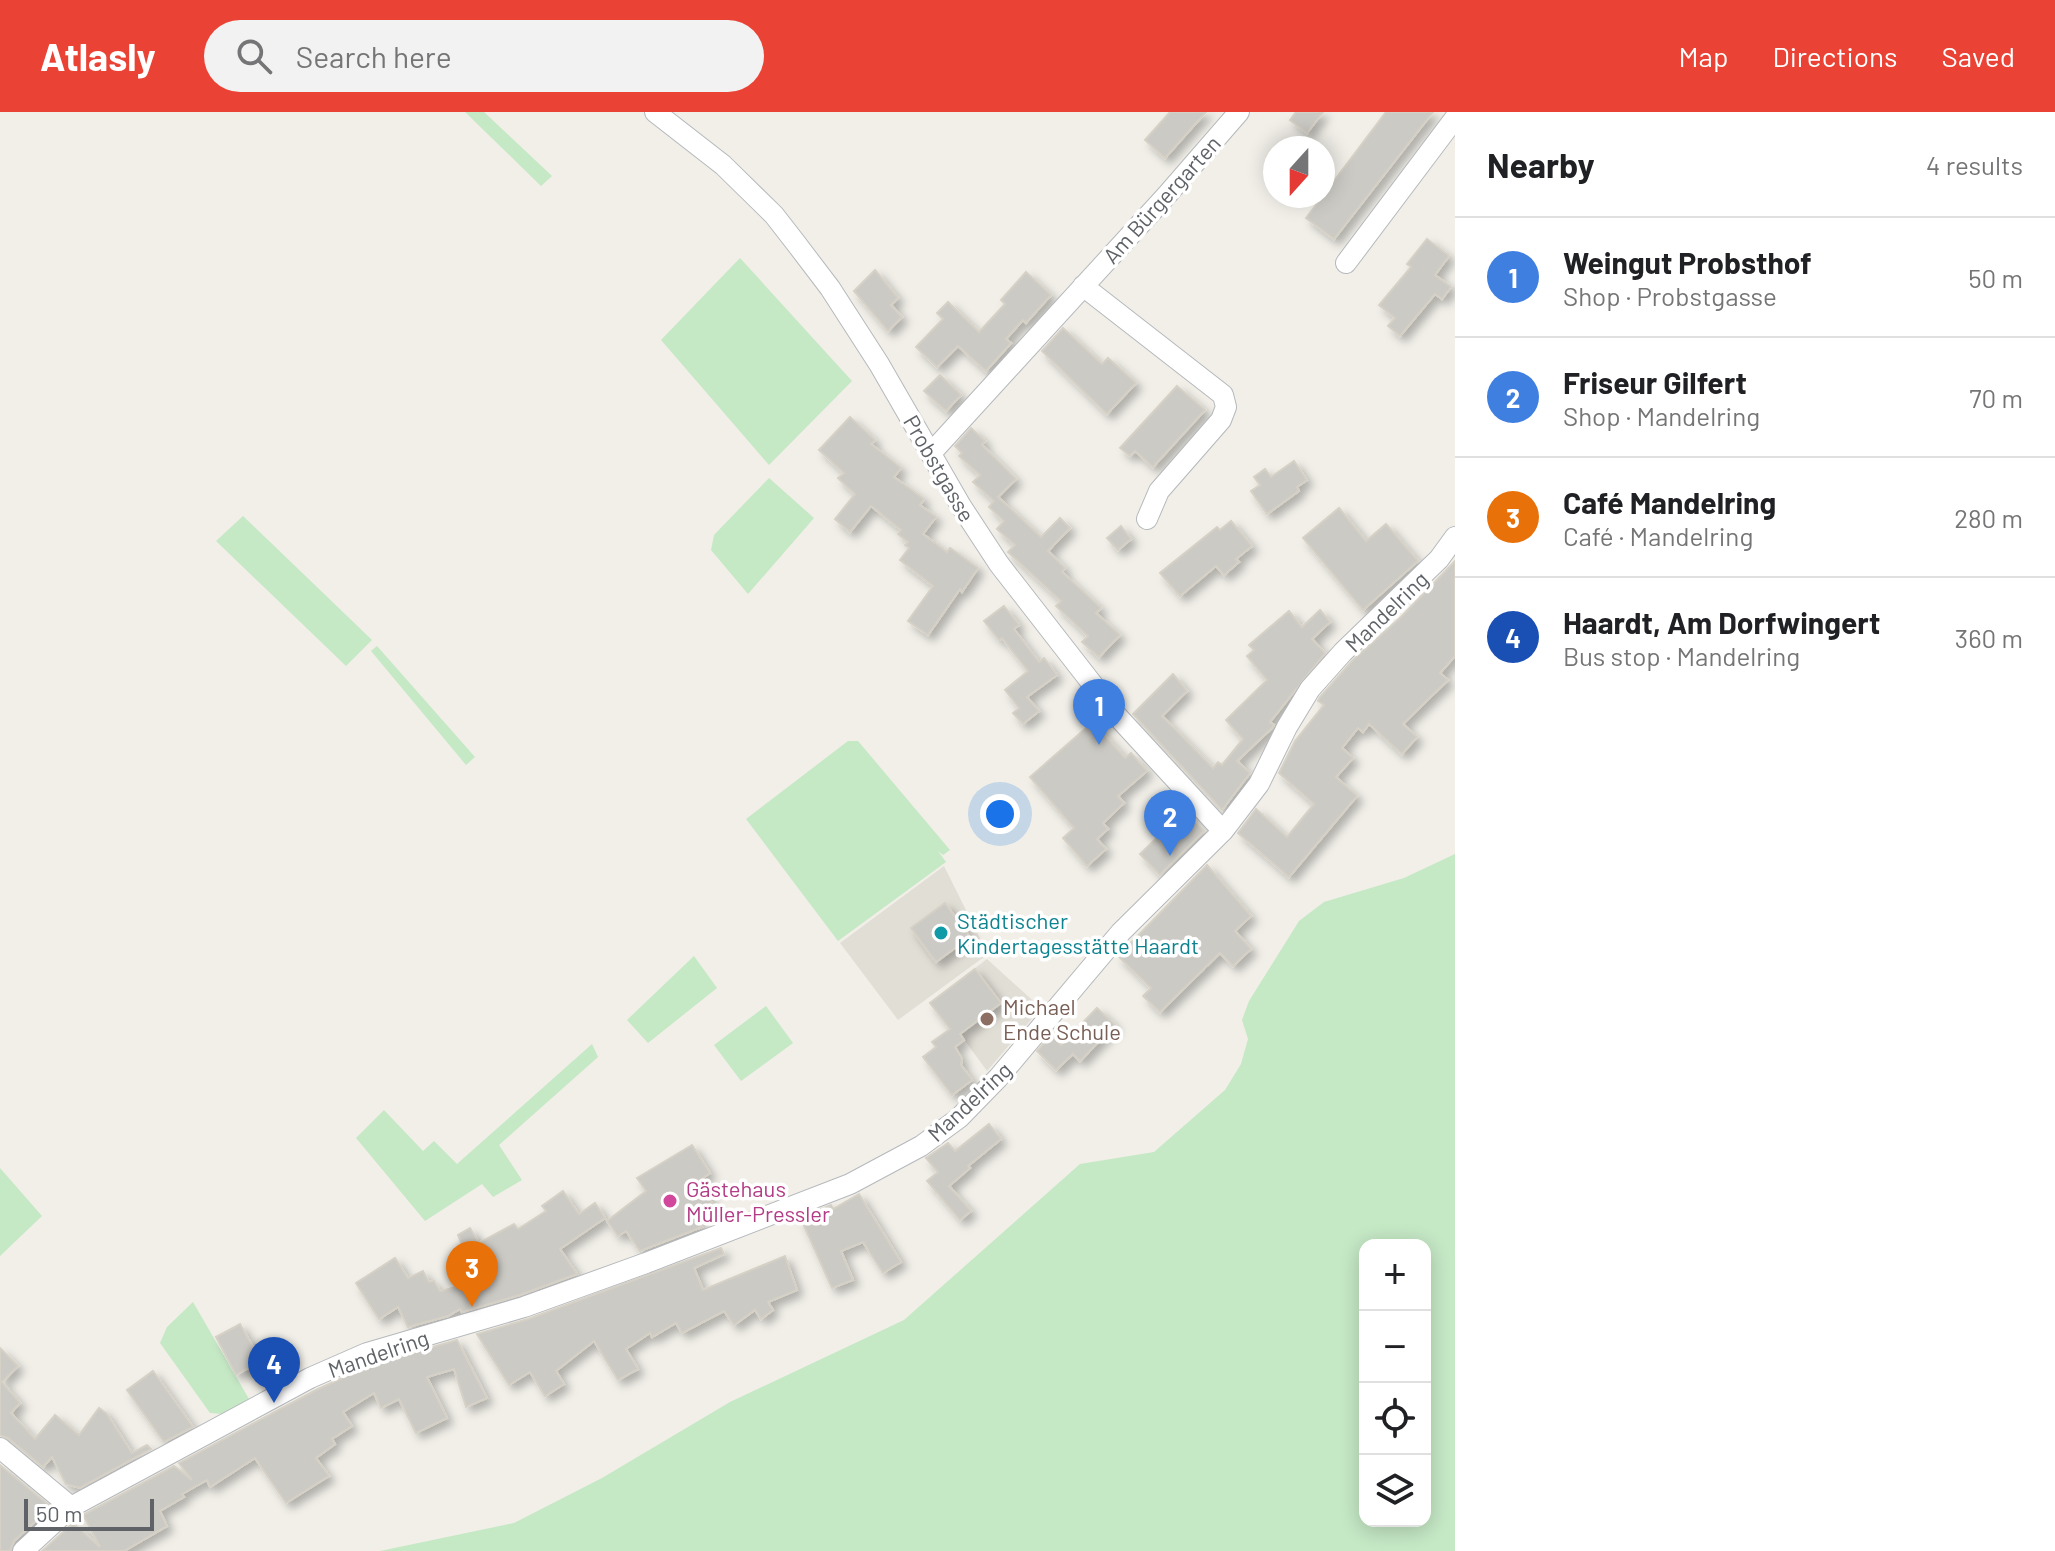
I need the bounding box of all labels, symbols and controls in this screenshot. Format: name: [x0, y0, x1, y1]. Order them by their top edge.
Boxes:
search box: [204, 20, 764, 92]
text: Atlasly: [40, 33, 156, 79]
icon: search: [232, 34, 276, 78]
text: Search here: [296, 38, 452, 74]
text: Map: [1679, 39, 1728, 73]
text: Directions: [1772, 39, 1898, 73]
text: Saved: [1942, 39, 2015, 73]
street label: Am Bürgergarten: [1097, 130, 1225, 268]
north arrow: [1263, 136, 1335, 208]
text: Nearby: [1487, 144, 1595, 185]
text: 4 results: [1926, 149, 2023, 180]
text: Weingut Probsthof: [1563, 244, 1812, 280]
text: 1: [1508, 262, 1518, 293]
text: 50 m: [1968, 262, 2023, 293]
text: Shop · Probstgasse: [1563, 280, 1777, 311]
text: Friseur Gilfert: [1563, 364, 1747, 400]
text: 2: [1506, 382, 1520, 413]
text: 70 m: [1969, 382, 2023, 413]
text: Shop · Mandelring: [1563, 400, 1760, 431]
street label: Probstgasse: [899, 410, 981, 526]
text: Café Mandelring: [1563, 484, 1776, 520]
text: 3: [1506, 502, 1520, 533]
text: 280 m: [1954, 502, 2023, 533]
text: Café · Mandelring: [1563, 520, 1753, 551]
street label: Mandelring: [1339, 565, 1433, 657]
text: Haardt, Am Dorfwingert: [1563, 604, 1880, 640]
text: 4: [1505, 622, 1521, 653]
text: 360 m: [1955, 622, 2023, 653]
text: Bus stop · Mandelring: [1563, 640, 1800, 671]
pin: 1: [1073, 679, 1125, 745]
pin: 2: [1144, 790, 1196, 856]
your location: [980, 794, 1020, 834]
place label: Städtischer Kindertagesstätte Haardt: [957, 907, 1199, 958]
marker: Städtischer Kindertagesstätte Haardt: [932, 924, 950, 942]
place label: Michael Ende Schule: [1003, 993, 1121, 1044]
marker: Michael Ende Schule: [978, 1010, 996, 1028]
street label: Mandelring: [922, 1056, 1016, 1146]
place label: Gästehaus Müller-Pressler: [686, 1175, 830, 1226]
marker: Gästehaus Müller-Pressler: [661, 1192, 679, 1210]
map controls: [1359, 1239, 1431, 1527]
button: +: [1359, 1239, 1431, 1311]
pin: 3: [446, 1241, 498, 1307]
button: −: [1359, 1311, 1431, 1383]
street label: Mandelring: [324, 1324, 432, 1382]
pin: 4: [248, 1337, 300, 1403]
button: locate: [1359, 1383, 1431, 1455]
button: layers: [1359, 1455, 1431, 1527]
scale bar: [24, 1495, 154, 1531]
text: 50 m: [36, 1500, 82, 1526]

